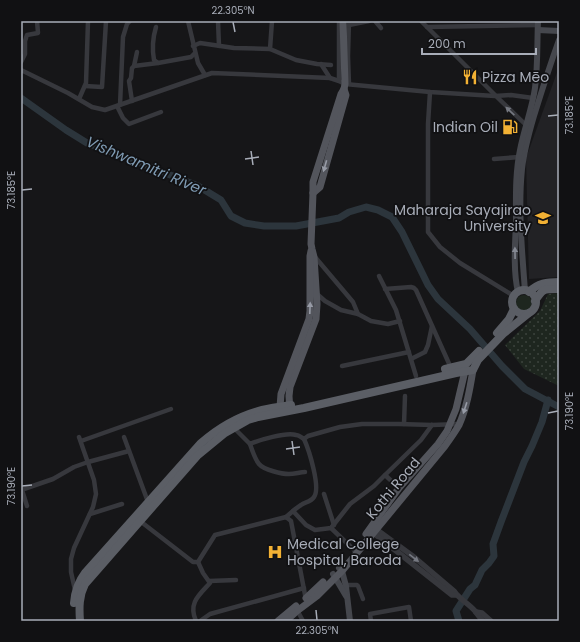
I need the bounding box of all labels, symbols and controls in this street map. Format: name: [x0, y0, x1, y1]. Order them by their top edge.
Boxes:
text: 22.305°N: [211, 3, 255, 18]
scale bar: [422, 30, 536, 56]
text: 200 m: [428, 35, 466, 52]
place label: Pizza Mēo: [482, 67, 549, 87]
restaurant icon: Pizza Mēo: [461, 68, 479, 86]
text: 73.185°E: [562, 96, 577, 134]
one-way arrow: [505, 106, 515, 115]
place label: Indian Oil: [433, 117, 498, 137]
fuel station icon: Indian Oil: [501, 118, 519, 136]
water label: Vishwamitri River: [83, 131, 210, 200]
one-way arrow: [322, 161, 328, 173]
text: 73.185°E: [4, 171, 19, 209]
place label: Maharaja Sayajirao University: [394, 200, 531, 236]
school or university icon: Maharaja Sayajirao University: [534, 209, 552, 227]
one-way arrow: [512, 247, 519, 259]
one-way arrow: [306, 302, 313, 314]
text: 73.190°E: [562, 392, 577, 430]
one-way arrow: [461, 402, 467, 414]
street label: Kothi Road: [361, 453, 425, 523]
text: 73.190°E: [4, 467, 19, 505]
place label: Medical College Hospital, Baroda: [287, 534, 402, 570]
hospital icon: Medical College Hospital, Baroda: [266, 543, 284, 561]
one-way arrow: [409, 553, 420, 562]
text: 22.305°N: [295, 623, 339, 638]

